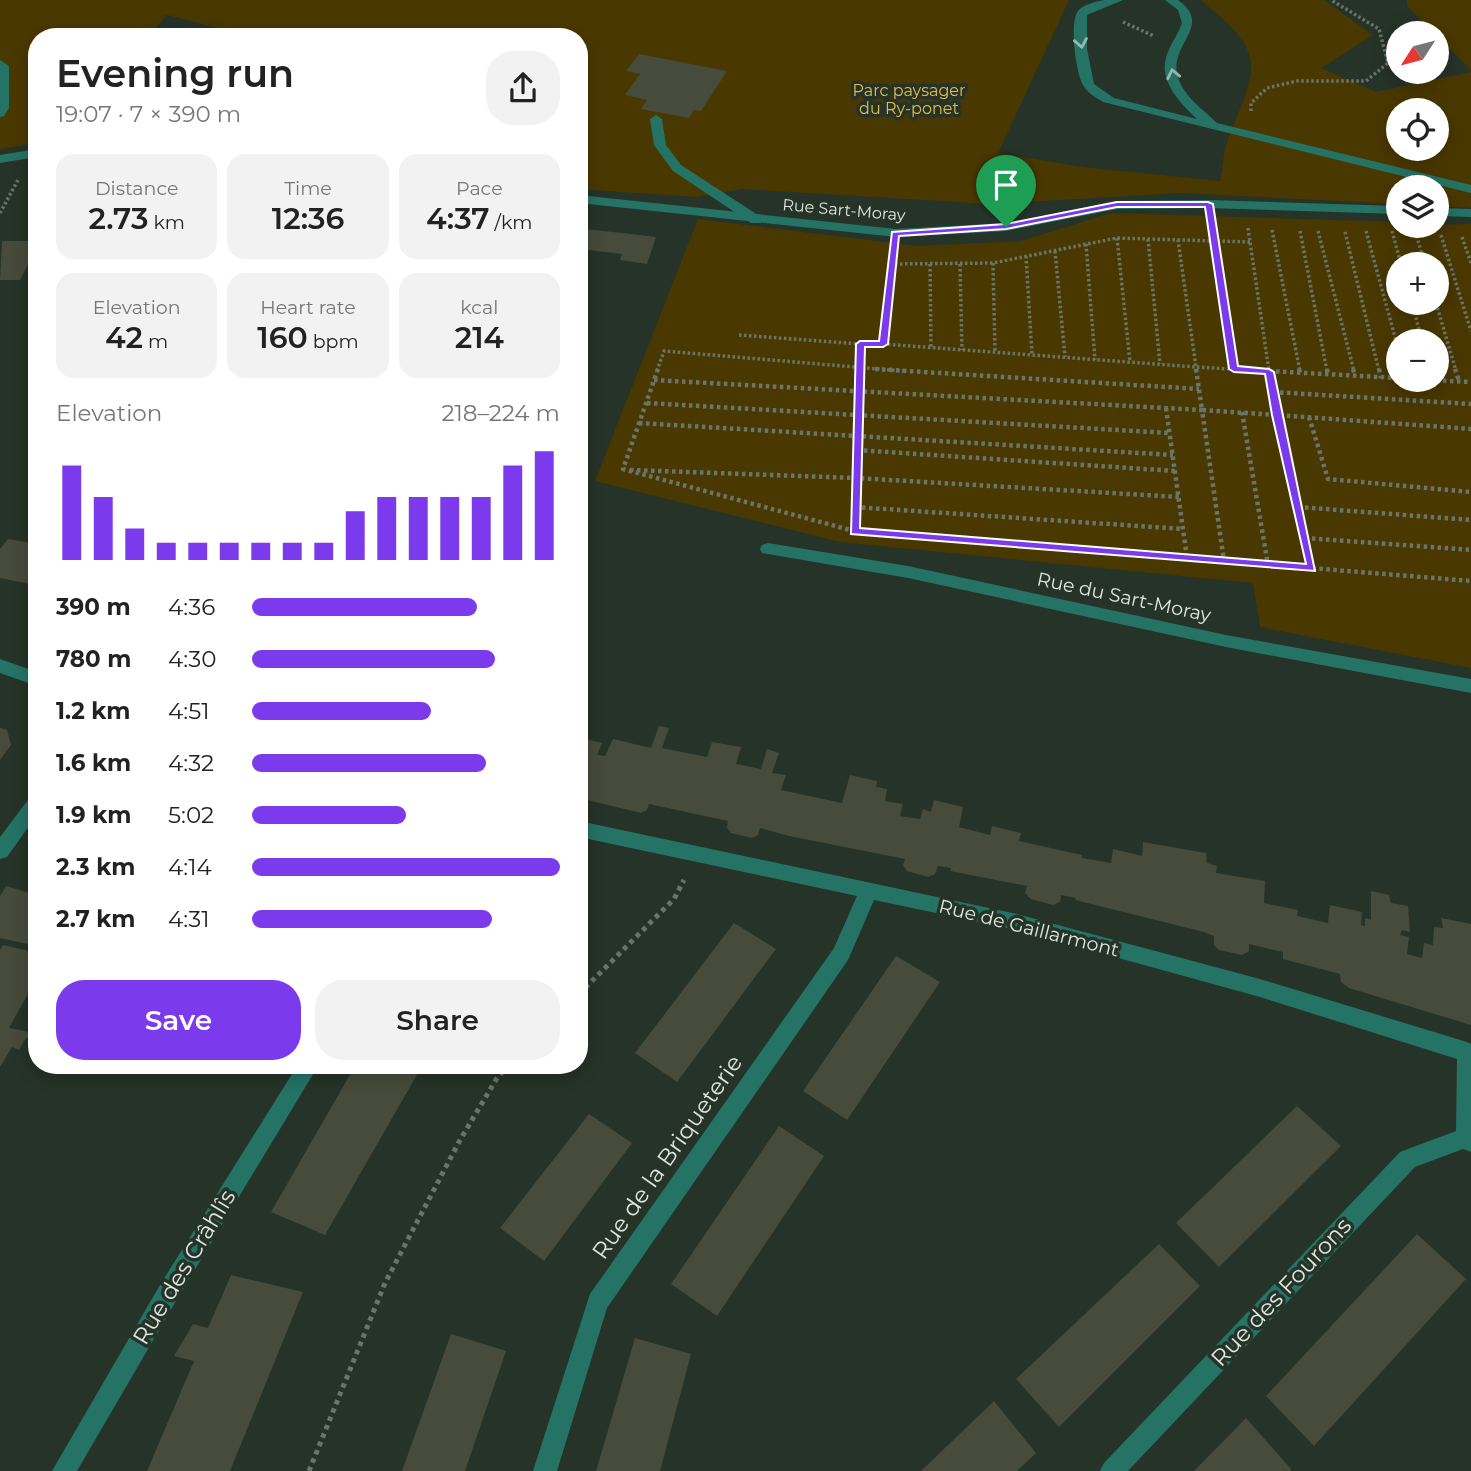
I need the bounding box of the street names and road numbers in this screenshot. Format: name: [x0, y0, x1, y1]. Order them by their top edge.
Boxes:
street label: Rue Sart-Moray: [782, 195, 907, 225]
street label: Rue du Sart-Moray: [1035, 567, 1214, 627]
street label: Rue de Gaillarmont: [937, 894, 1122, 962]
street label: Rue de la Briqueterie: [586, 1050, 748, 1264]
street label: Rue des Crâhlîs: [127, 1184, 241, 1350]
street label: Rue des Fourons: [1205, 1212, 1357, 1372]

